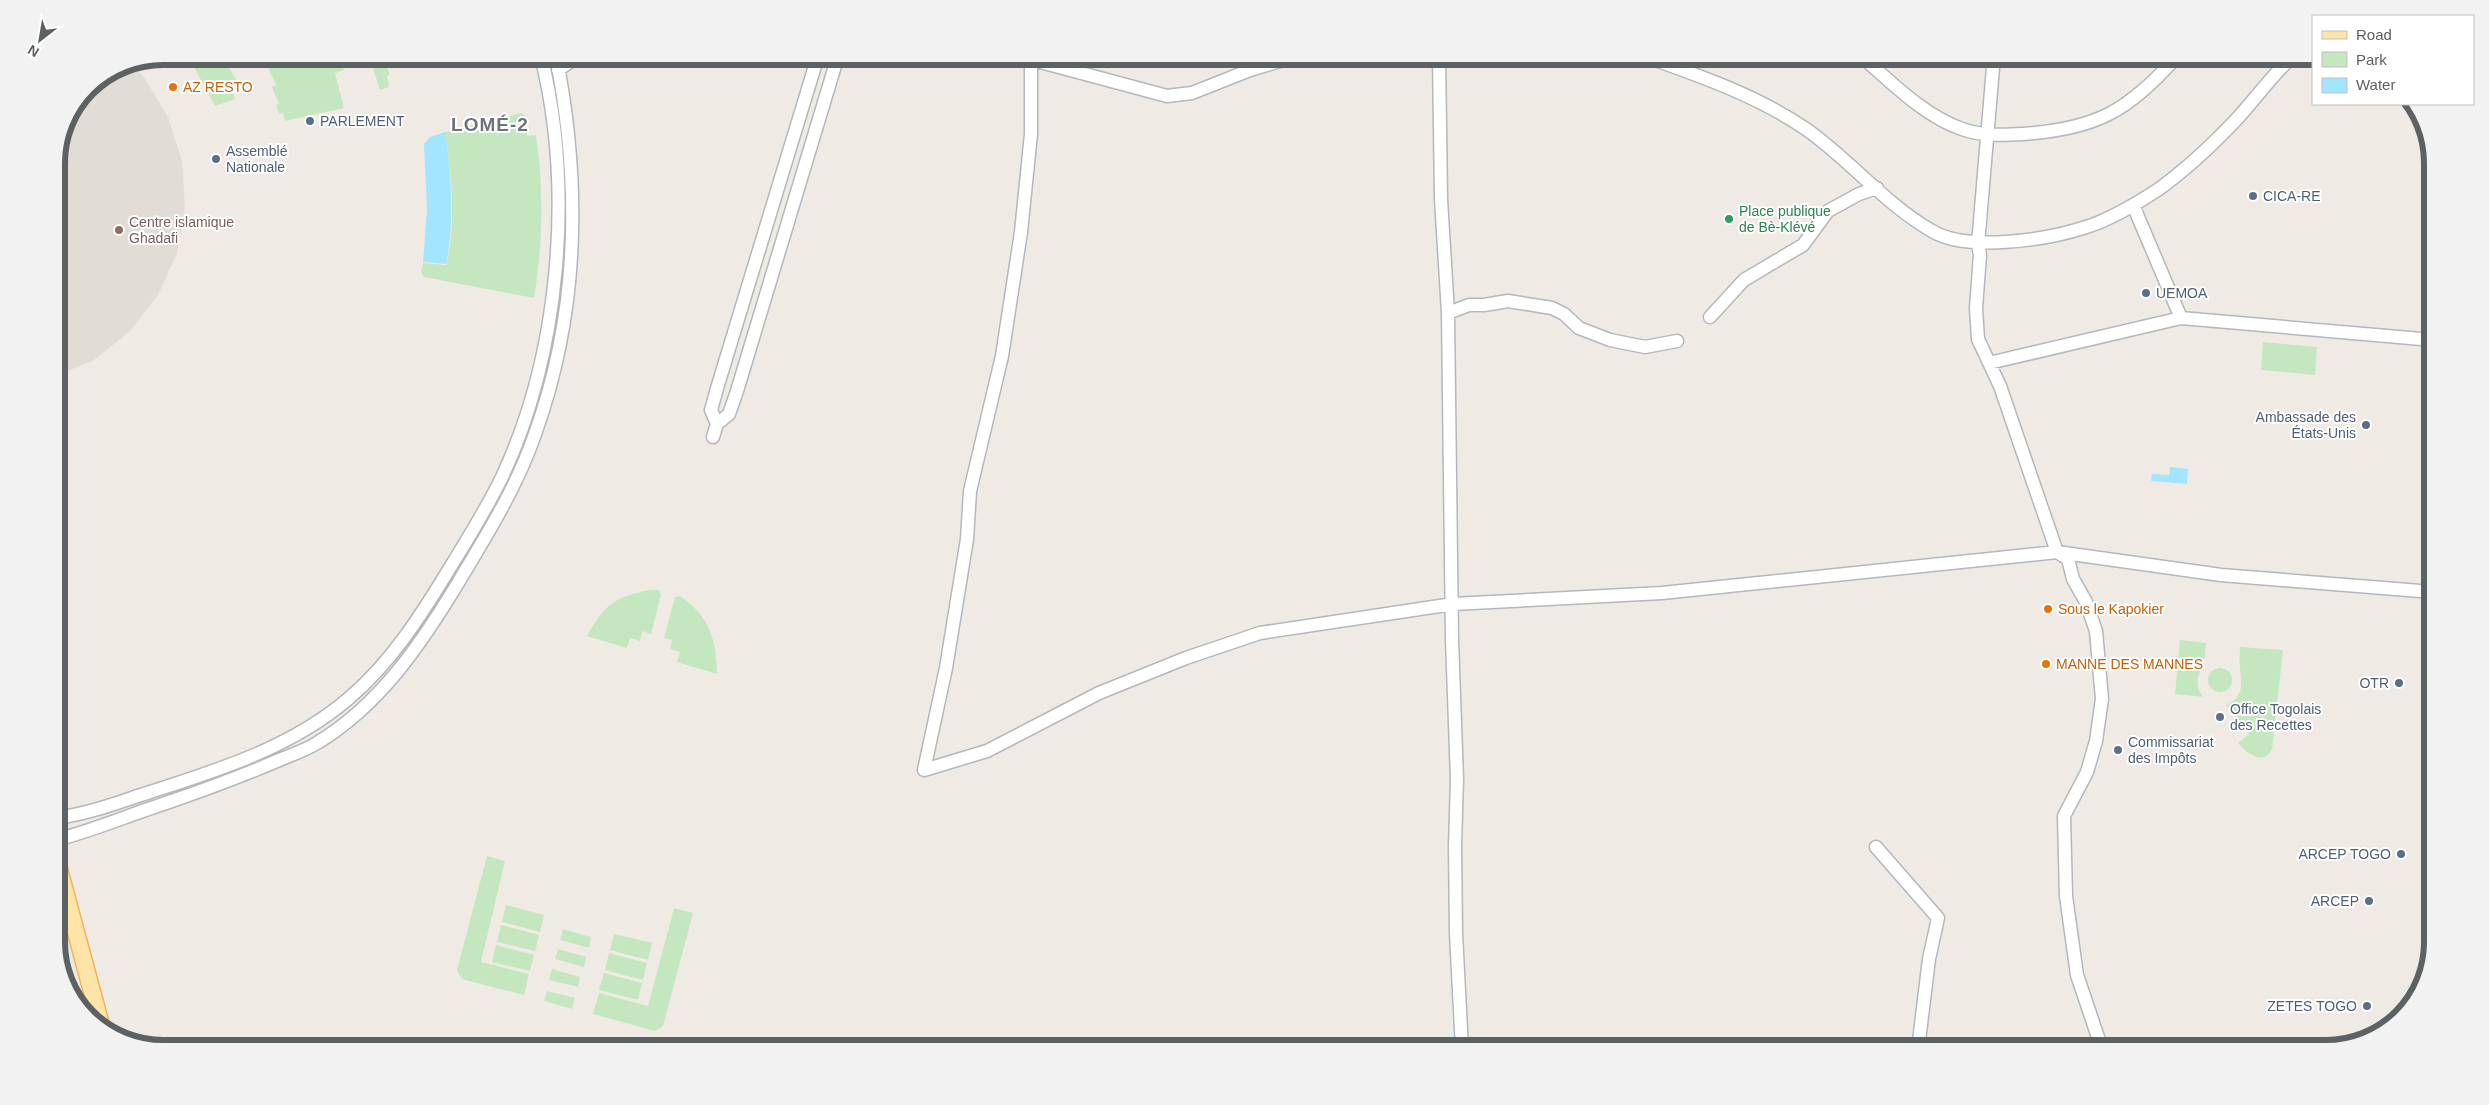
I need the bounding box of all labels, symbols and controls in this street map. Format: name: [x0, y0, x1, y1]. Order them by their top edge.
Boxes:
north arrow: [15, 15, 65, 65]
legend: [2312, 15, 2474, 105]
text: Road: [2356, 26, 2392, 43]
text: N: [25, 42, 42, 61]
text: Park: [2356, 51, 2387, 68]
text: Water: [2356, 76, 2395, 93]
place label: AZ RESTO: [183, 79, 253, 95]
marker: AZ RESTO: [167, 81, 179, 93]
place label: PARLEMENT: [320, 113, 405, 129]
district label: LOMÉ-2: [451, 114, 529, 135]
marker: PARLEMENT: [304, 115, 316, 127]
place label: Assemblé Nationale: [226, 143, 288, 175]
marker: Assemblé Nationale: [210, 153, 222, 165]
place label: CICA-RE: [2263, 188, 2321, 204]
marker: CICA-RE: [2247, 190, 2259, 202]
place label: Place publique de Bè-Klévé: [1739, 203, 1831, 235]
marker: Place publique de Bè-Klévé: [1723, 213, 1735, 225]
place label: Centre islamique Ghadafi: [129, 214, 234, 246]
marker: Centre islamique Ghadafi: [113, 224, 125, 236]
place label: UEMOA: [2156, 285, 2208, 301]
marker: UEMOA: [2140, 287, 2152, 299]
place label: Ambassade des États-Unis: [2256, 409, 2356, 441]
marker: Ambassade des États-Unis: [2360, 419, 2372, 431]
place label: Sous le Kapokier: [2058, 601, 2164, 617]
marker: Sous le Kapokier: [2042, 603, 2054, 615]
place label: MANNE DES MANNES: [2056, 656, 2203, 672]
marker: MANNE DES MANNES: [2040, 658, 2052, 670]
place label: OTR: [2359, 675, 2389, 691]
marker: OTR: [2393, 677, 2405, 689]
place label: Office Togolais des Recettes: [2230, 701, 2321, 733]
marker: Office Togolais des Recettes: [2214, 711, 2226, 723]
place label: Commissariat des Impôts: [2128, 734, 2214, 766]
marker: Commissariat des Impôts: [2112, 744, 2124, 756]
place label: ARCEP TOGO: [2298, 846, 2391, 862]
marker: ARCEP TOGO: [2395, 848, 2407, 860]
place label: ARCEP: [2311, 893, 2359, 909]
marker: ARCEP: [2363, 895, 2375, 907]
place label: ZETES TOGO: [2267, 998, 2357, 1014]
marker: ZETES TOGO: [2361, 1000, 2373, 1012]

